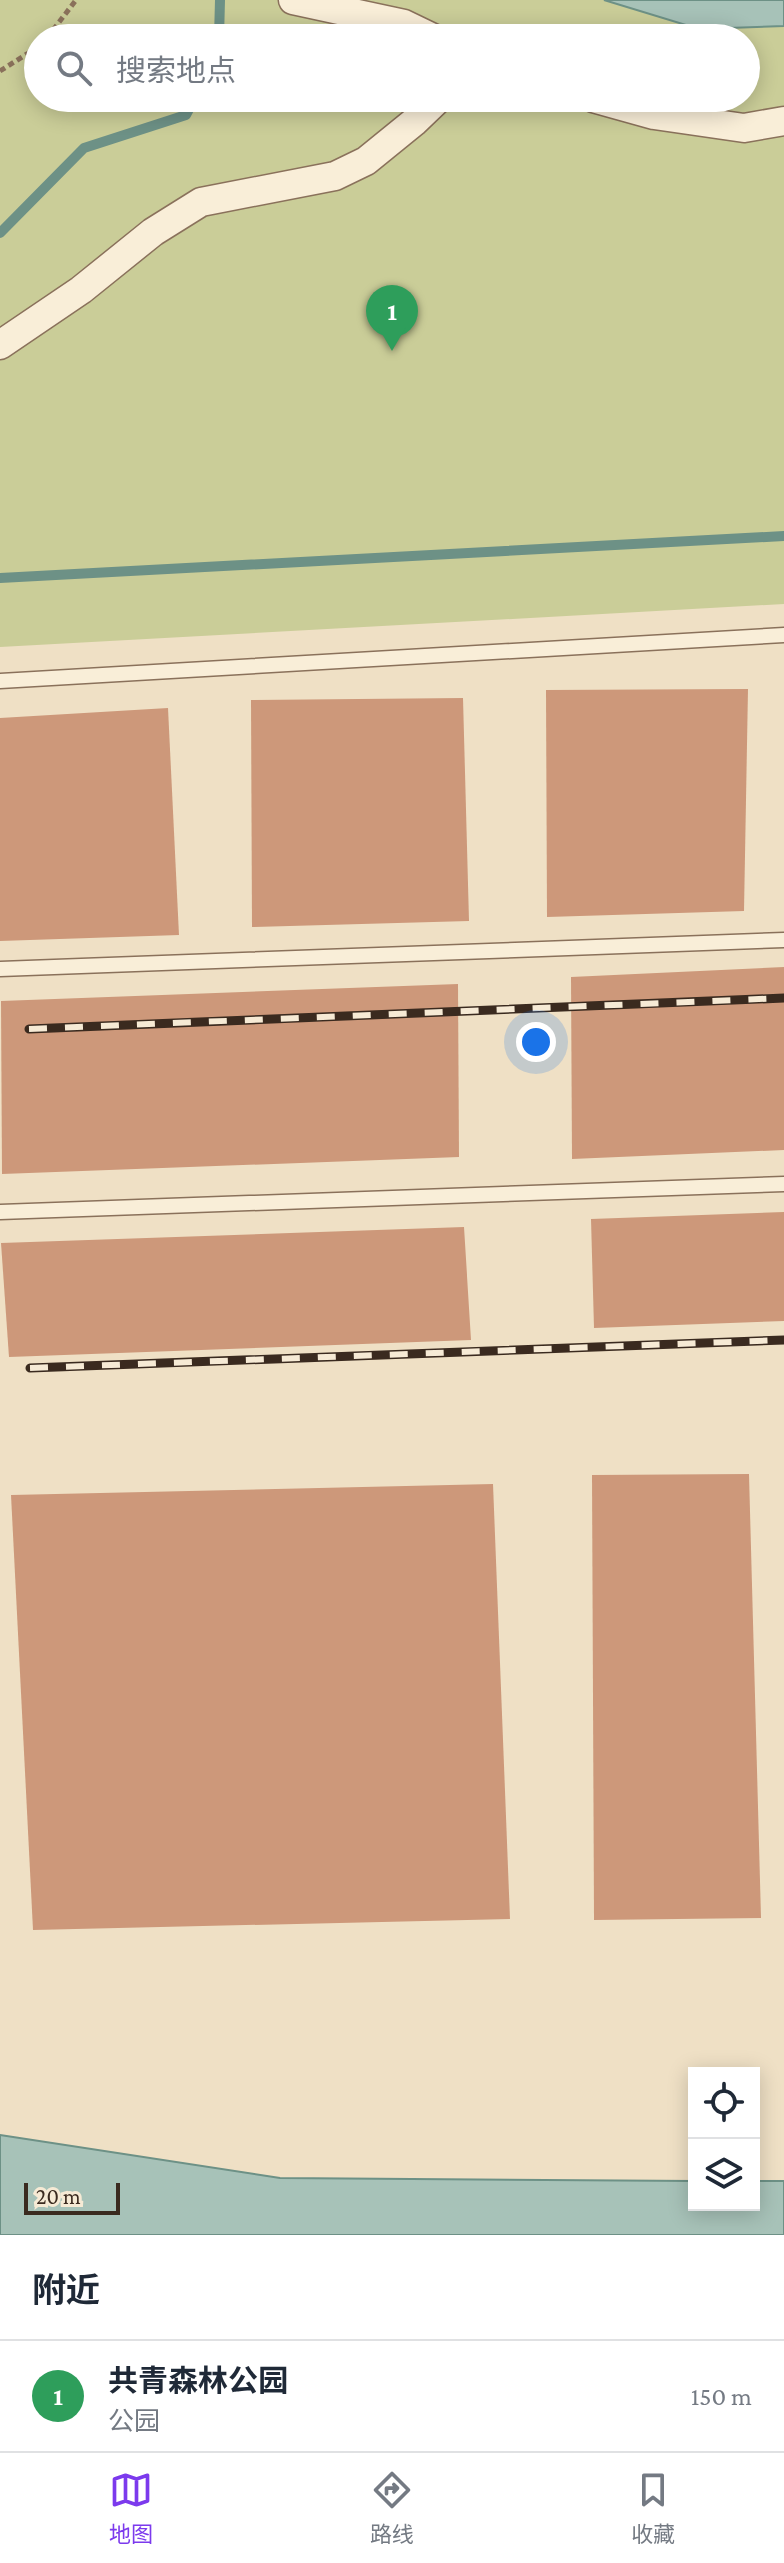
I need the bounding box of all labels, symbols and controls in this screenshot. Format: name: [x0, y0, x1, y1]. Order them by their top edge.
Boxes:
search box: [24, 24, 760, 112]
icon: search: [52, 46, 96, 90]
text: 搜索地点: [116, 54, 236, 87]
pin: 1: [366, 285, 418, 351]
your location: [516, 1022, 556, 1062]
map controls: [688, 2067, 760, 2211]
button: locate: [688, 2067, 760, 2139]
button: layers: [688, 2139, 760, 2211]
scale bar: [24, 2179, 120, 2215]
text: 20 m: [36, 2184, 81, 2209]
text: 附近: [32, 2272, 100, 2309]
text: 共青森林公园: [108, 2364, 288, 2397]
text: 1: [53, 2382, 63, 2411]
text: 150 m: [691, 2382, 752, 2411]
text: 公园: [108, 2407, 160, 2436]
tab: 地图: [109, 2468, 153, 2548]
tab: 路线: [370, 2468, 414, 2548]
tab: 收藏: [631, 2468, 675, 2548]

